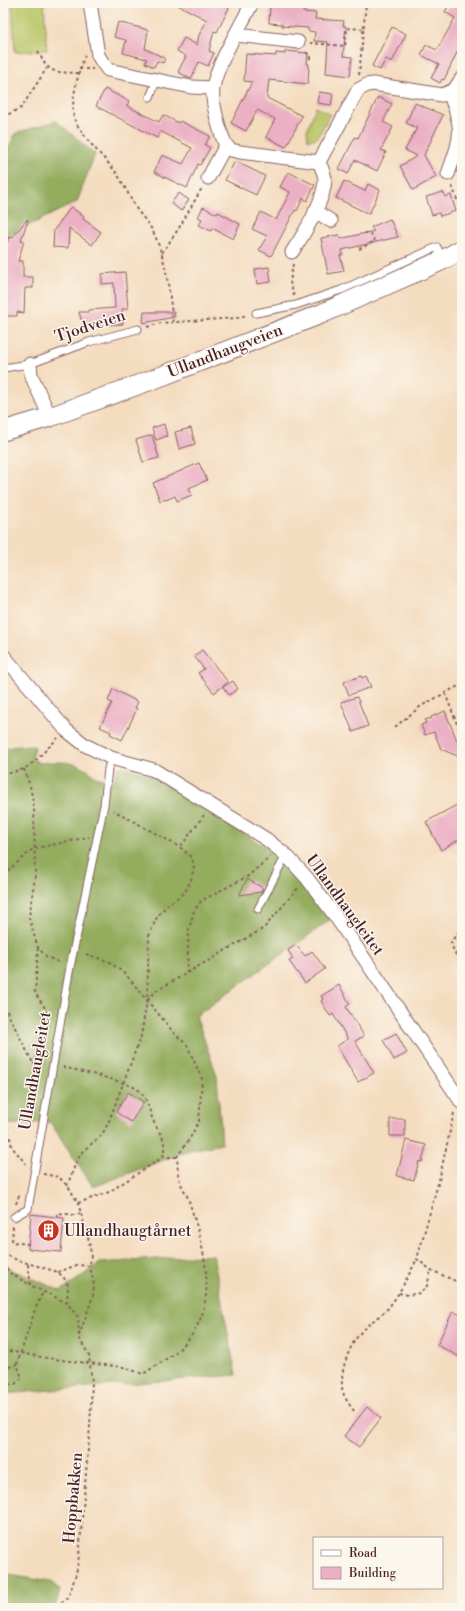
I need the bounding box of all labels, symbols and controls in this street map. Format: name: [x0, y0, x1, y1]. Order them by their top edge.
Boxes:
street label: Tjodveien: [52, 305, 128, 347]
street label: Ullandhaugveien: [165, 320, 286, 382]
street label: Ullandhaugleitet: [302, 850, 389, 960]
street label: Ullandhaugleitet: [15, 1010, 55, 1132]
building icon: Ullandhaugtårnet: [35, 1218, 61, 1244]
place label: Ullandhaugtårnet: [64, 1221, 192, 1241]
street label: Hoppbakken: [59, 1451, 87, 1545]
legend: [313, 1537, 443, 1589]
text: Road: [349, 1546, 377, 1561]
text: Building: [348, 1566, 397, 1581]

